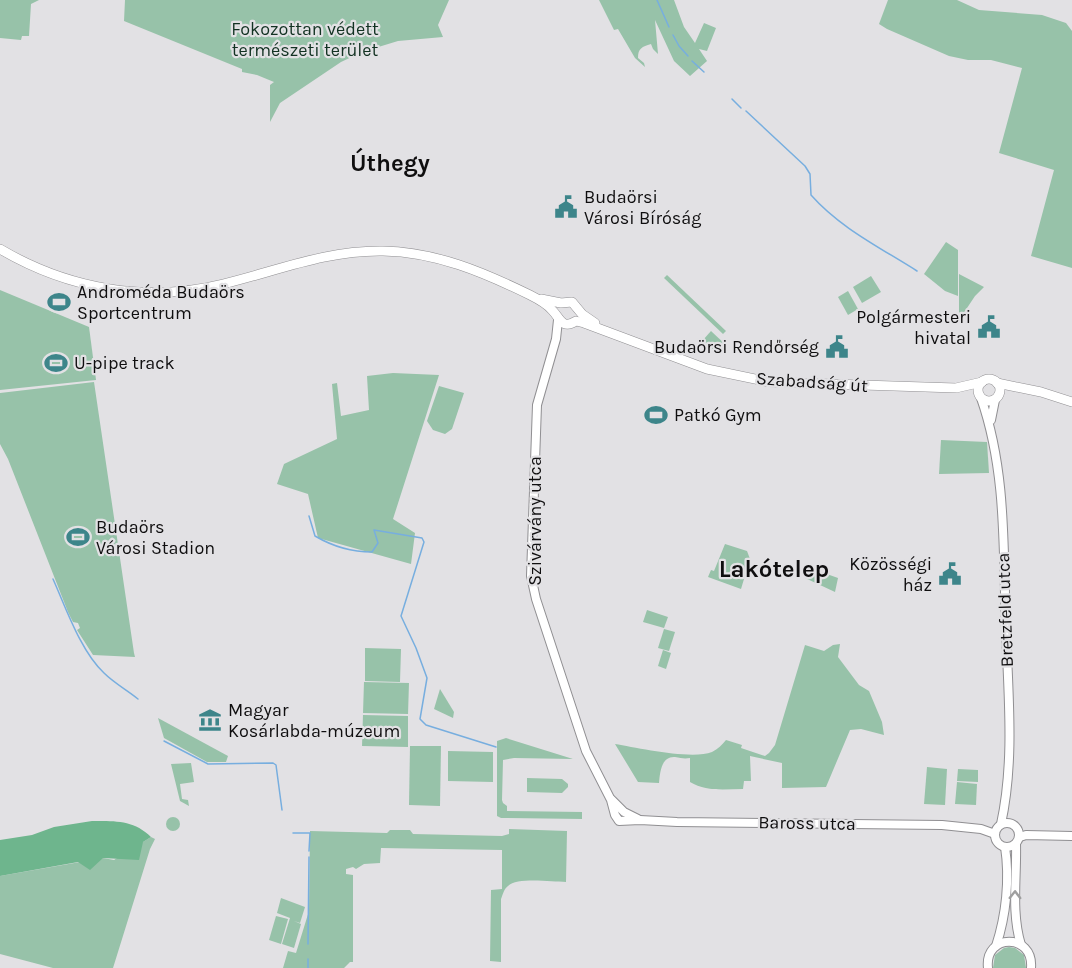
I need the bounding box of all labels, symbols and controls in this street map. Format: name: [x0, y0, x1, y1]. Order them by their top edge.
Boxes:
park label: Fokozottan védett természeti terület: [231, 18, 379, 61]
district label: Úthegy: [350, 147, 430, 177]
place label: Budaörsi Városi Bíróság: [584, 186, 701, 229]
public building icon: Budaörsi Városi Bíróság: [553, 194, 579, 220]
place label: Androméda Budaörs Sportcentrum: [77, 281, 245, 324]
sports icon: Androméda Budaörs Sportcentrum: [46, 289, 72, 315]
place label: Polgármesteri hivatal: [856, 306, 971, 349]
public building icon: Polgármesteri hivatal: [976, 314, 1002, 340]
public building icon: Budaörsi Rendőrség: [824, 334, 850, 360]
place label: Budaörsi Rendőrség: [654, 336, 819, 358]
sports icon: U-pipe track: [43, 350, 69, 376]
place label: U-pipe track: [74, 352, 175, 374]
street label: Szabadság út: [755, 367, 869, 397]
sports icon: Patkó Gym: [643, 402, 669, 428]
place label: Patkó Gym: [674, 404, 762, 426]
street label: Szivárvány utca: [524, 456, 546, 586]
place label: Budaörs Városi Stadion: [96, 516, 215, 559]
sports icon: Budaörs Városi Stadion: [65, 524, 91, 550]
street label: Bretzfeld utca: [992, 552, 1018, 668]
place label: Közösségi ház: [849, 553, 932, 596]
district label: Lakótelep: [719, 555, 829, 583]
public building icon: Közösségi ház: [937, 561, 963, 587]
place label: Magyar Kosárlabda-múzeum: [228, 699, 400, 742]
museum icon: Magyar Kosárlabda-múzeum: [197, 707, 223, 733]
street label: Baross utca: [758, 811, 856, 835]
one-way arrow: [1009, 890, 1022, 899]

